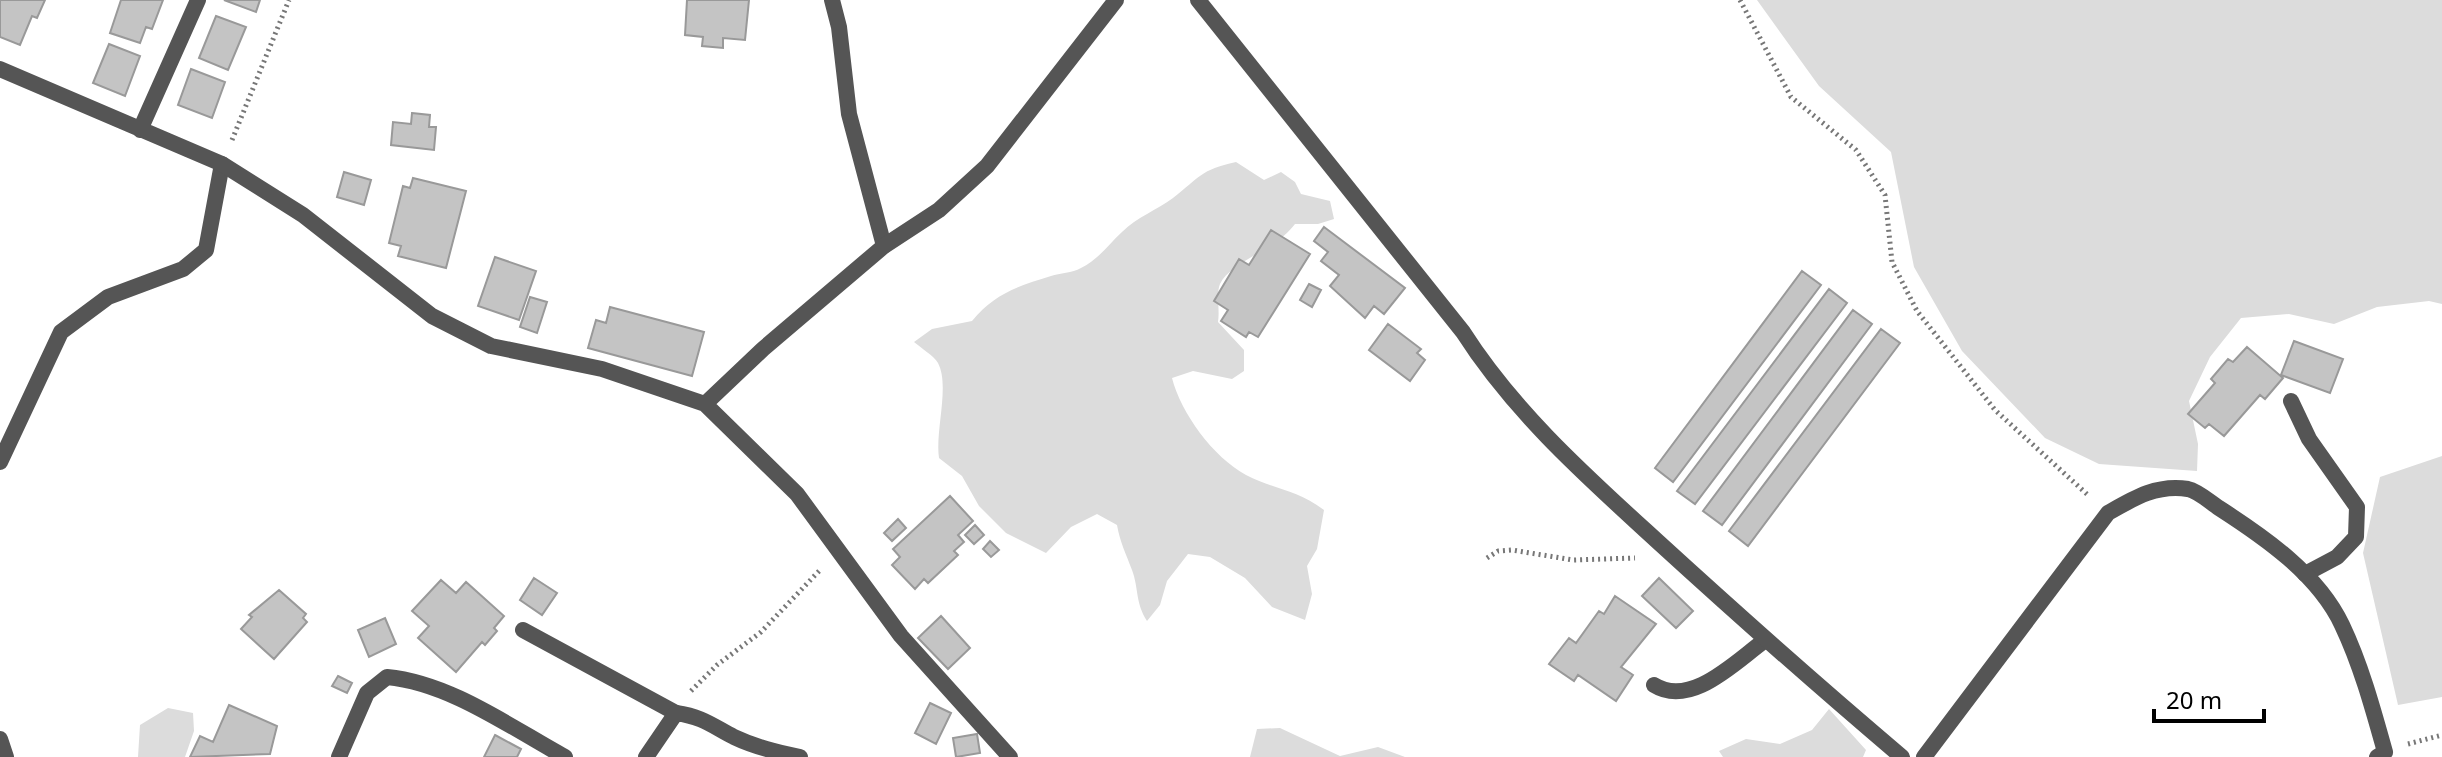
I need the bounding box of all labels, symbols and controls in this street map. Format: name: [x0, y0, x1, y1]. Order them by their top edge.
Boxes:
scale bar: [2154, 673, 2264, 723]
text: 20 m: [2166, 683, 2222, 716]

